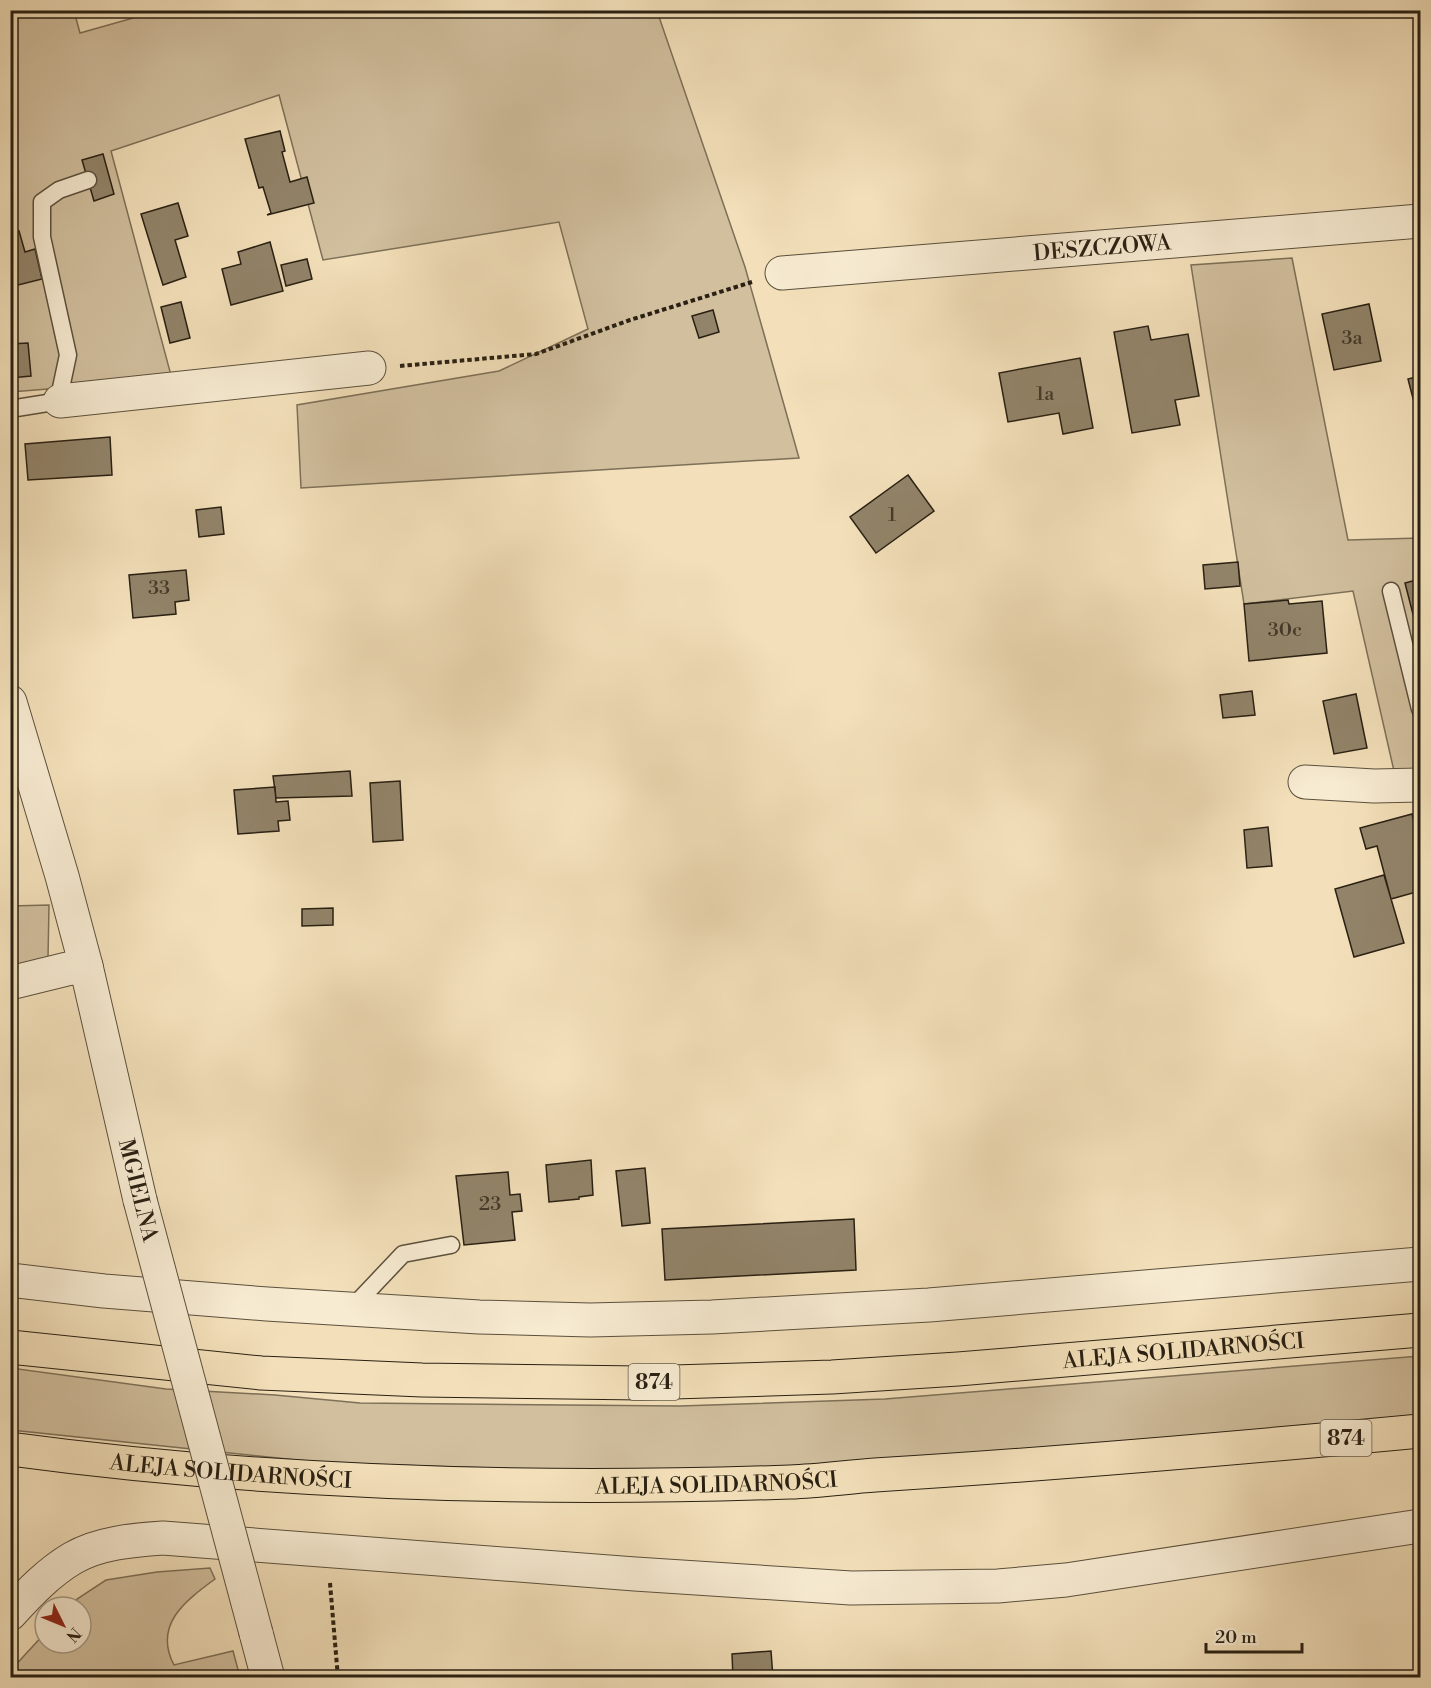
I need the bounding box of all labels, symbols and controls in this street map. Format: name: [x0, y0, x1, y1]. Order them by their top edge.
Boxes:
street label: DESZCZOWA: [1032, 229, 1173, 267]
house number: 3a: [1341, 326, 1363, 351]
house number: 1a: [1036, 382, 1055, 407]
house number: 1: [888, 503, 897, 528]
house number: 33: [148, 576, 170, 601]
house number: 30c: [1268, 618, 1302, 643]
street label: MGIELNA: [112, 1136, 164, 1246]
house number: 23: [479, 1192, 501, 1217]
street label: ALEJA SOLIDARNOŚCI: [1061, 1328, 1306, 1375]
road number: 874: [628, 1364, 680, 1400]
road number: 874: [1320, 1420, 1372, 1456]
street label: ALEJA SOLIDARNOŚCI: [108, 1449, 353, 1495]
street label: ALEJA SOLIDARNOŚCI: [594, 1466, 839, 1501]
north arrow: [33, 1595, 93, 1655]
scale bar: [1206, 1616, 1302, 1654]
text: N: [61, 1623, 85, 1646]
text: 20 m: [1215, 1626, 1257, 1649]

